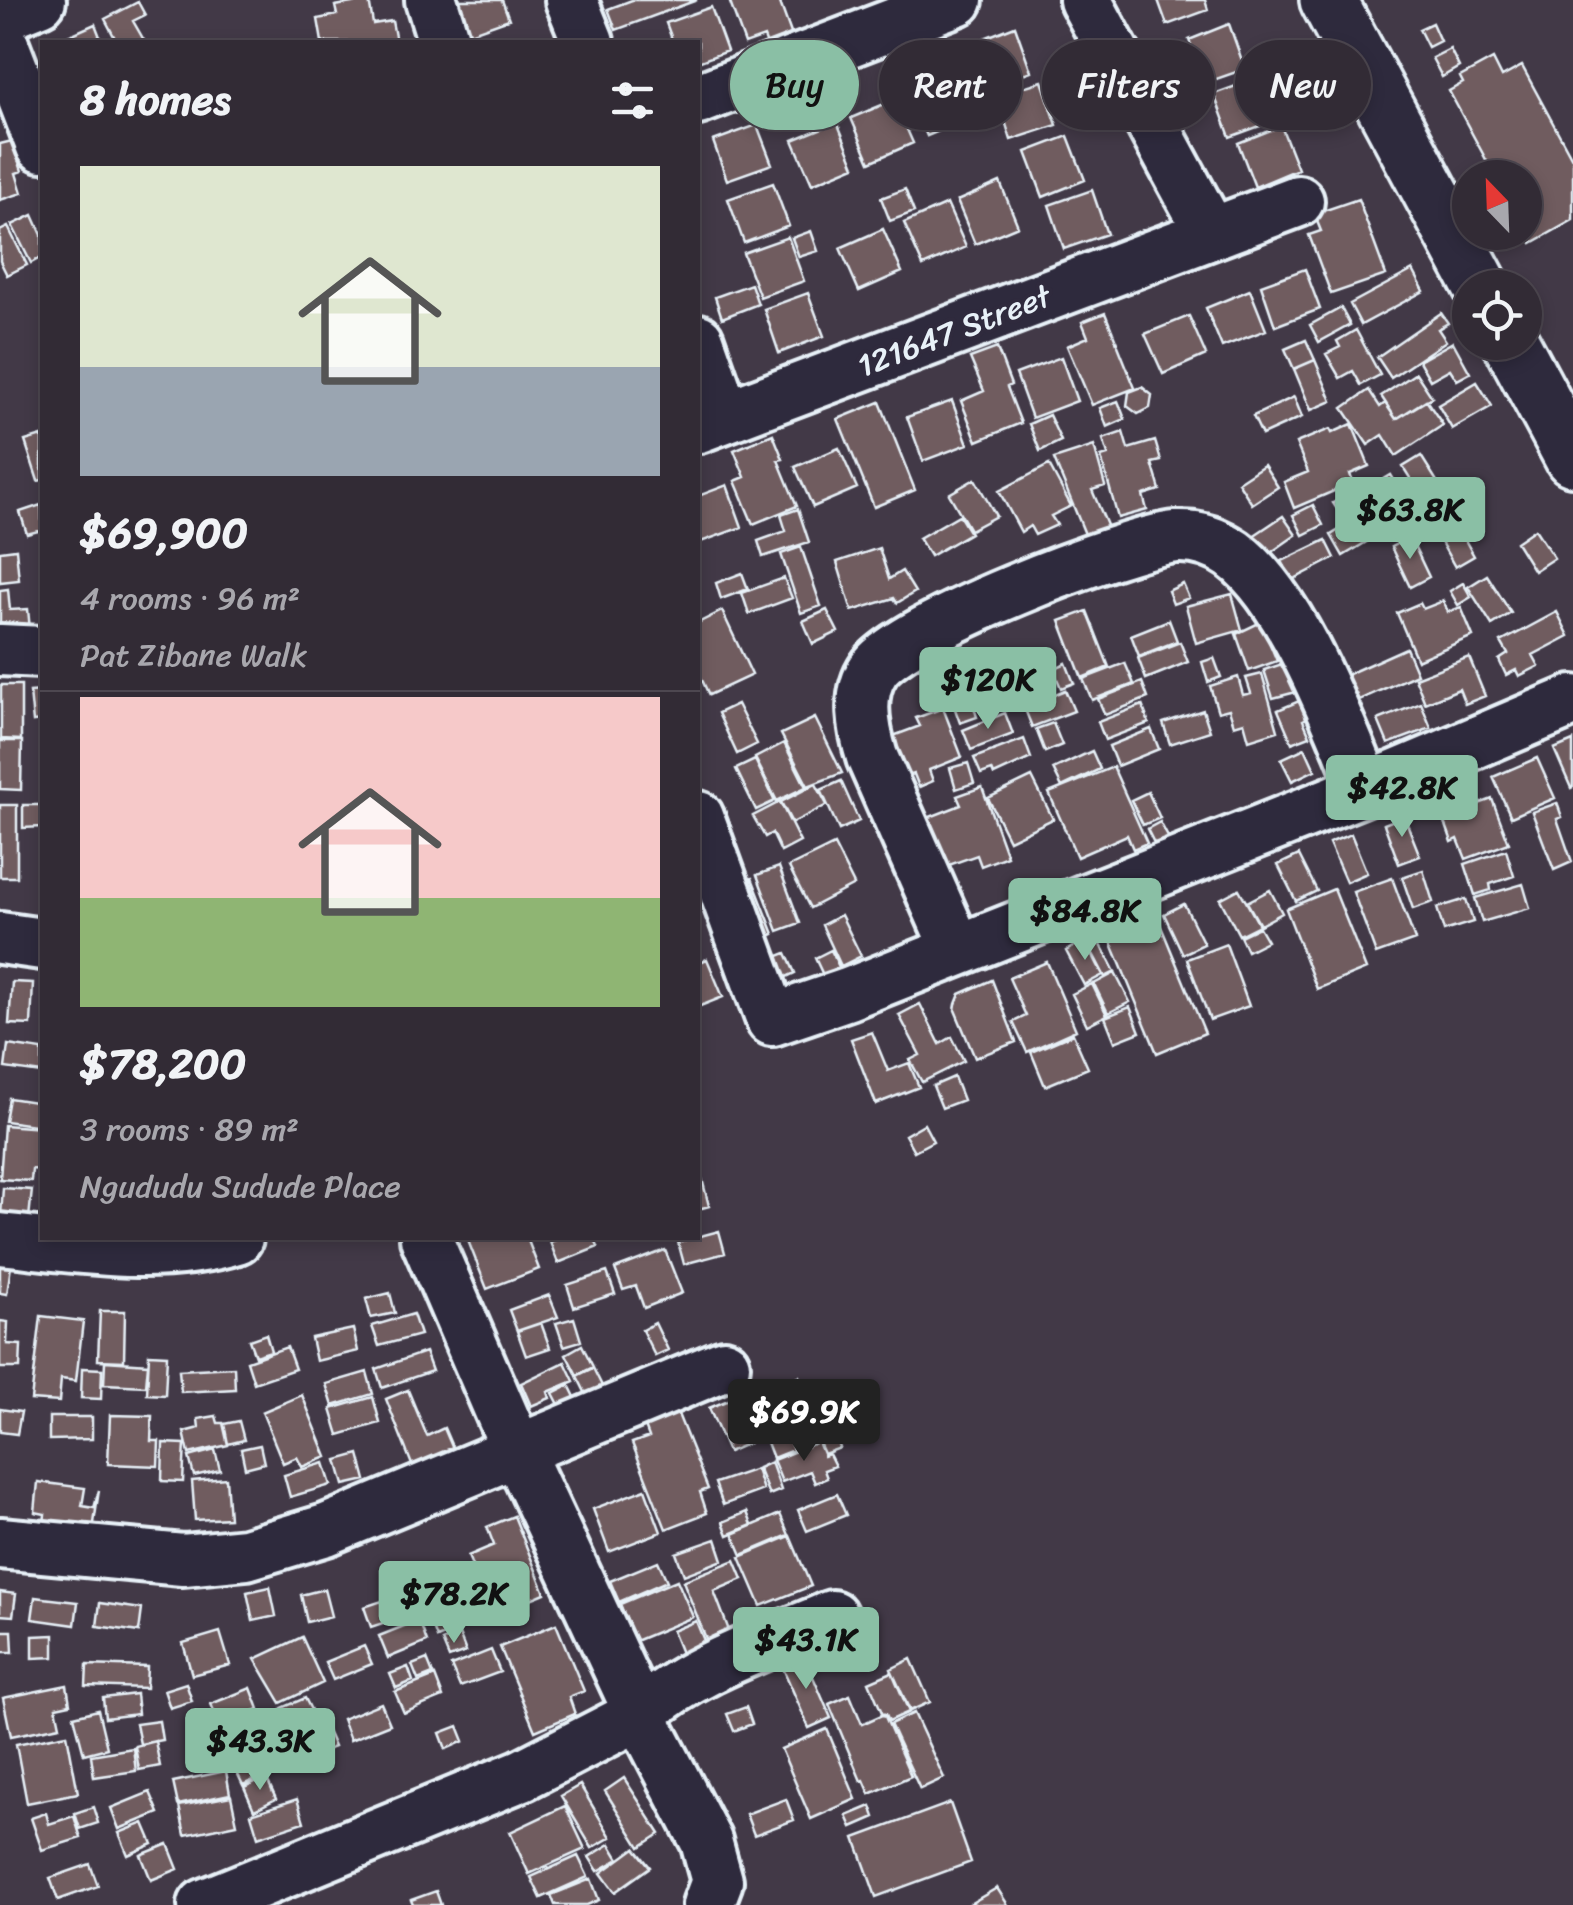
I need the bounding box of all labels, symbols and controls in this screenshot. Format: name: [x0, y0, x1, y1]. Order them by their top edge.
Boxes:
chip: Buy: [730, 40, 859, 130]
chip: Rent: [879, 40, 1022, 130]
chip: Filters: [1042, 40, 1215, 130]
chip: New: [1235, 40, 1371, 130]
text: 8 homes: [80, 63, 231, 137]
icon: filters: [605, 73, 660, 128]
north arrow: [1452, 160, 1542, 250]
map controls: [1452, 160, 1542, 360]
icon: home: [280, 231, 460, 411]
street label: 121647 Street: [849, 268, 1060, 394]
button: locate: [1452, 270, 1542, 360]
pin: $63.8K: [1329, 477, 1491, 562]
text: $63.8K: [1357, 481, 1463, 538]
text: $69,900: [80, 496, 248, 570]
text: 4 rooms · 96 m²: [80, 570, 300, 627]
text: Pat Zibane Walk: [80, 627, 307, 684]
pin: $120K: [918, 647, 1058, 732]
text: $120K: [941, 651, 1035, 708]
pin: $42.8K: [1321, 755, 1483, 840]
text: $42.8K: [1348, 759, 1456, 816]
icon: home: [280, 762, 460, 942]
pin: $84.8K: [1004, 878, 1166, 963]
text: $84.8K: [1030, 882, 1140, 939]
text: $78,200: [80, 1027, 246, 1101]
text: 3 rooms · 89 m²: [80, 1101, 299, 1158]
text: Ngududu Sudude Place: [80, 1158, 401, 1215]
pin: $69.9K: [723, 1379, 885, 1464]
text: $69.9K: [750, 1383, 858, 1440]
pin: $78.2K: [373, 1561, 535, 1646]
text: $78.2K: [401, 1565, 507, 1622]
pin: $43.1K: [725, 1607, 887, 1692]
text: $43.1K: [755, 1611, 857, 1668]
pin: $43.3K: [179, 1708, 341, 1793]
text: $43.3K: [207, 1712, 313, 1769]

